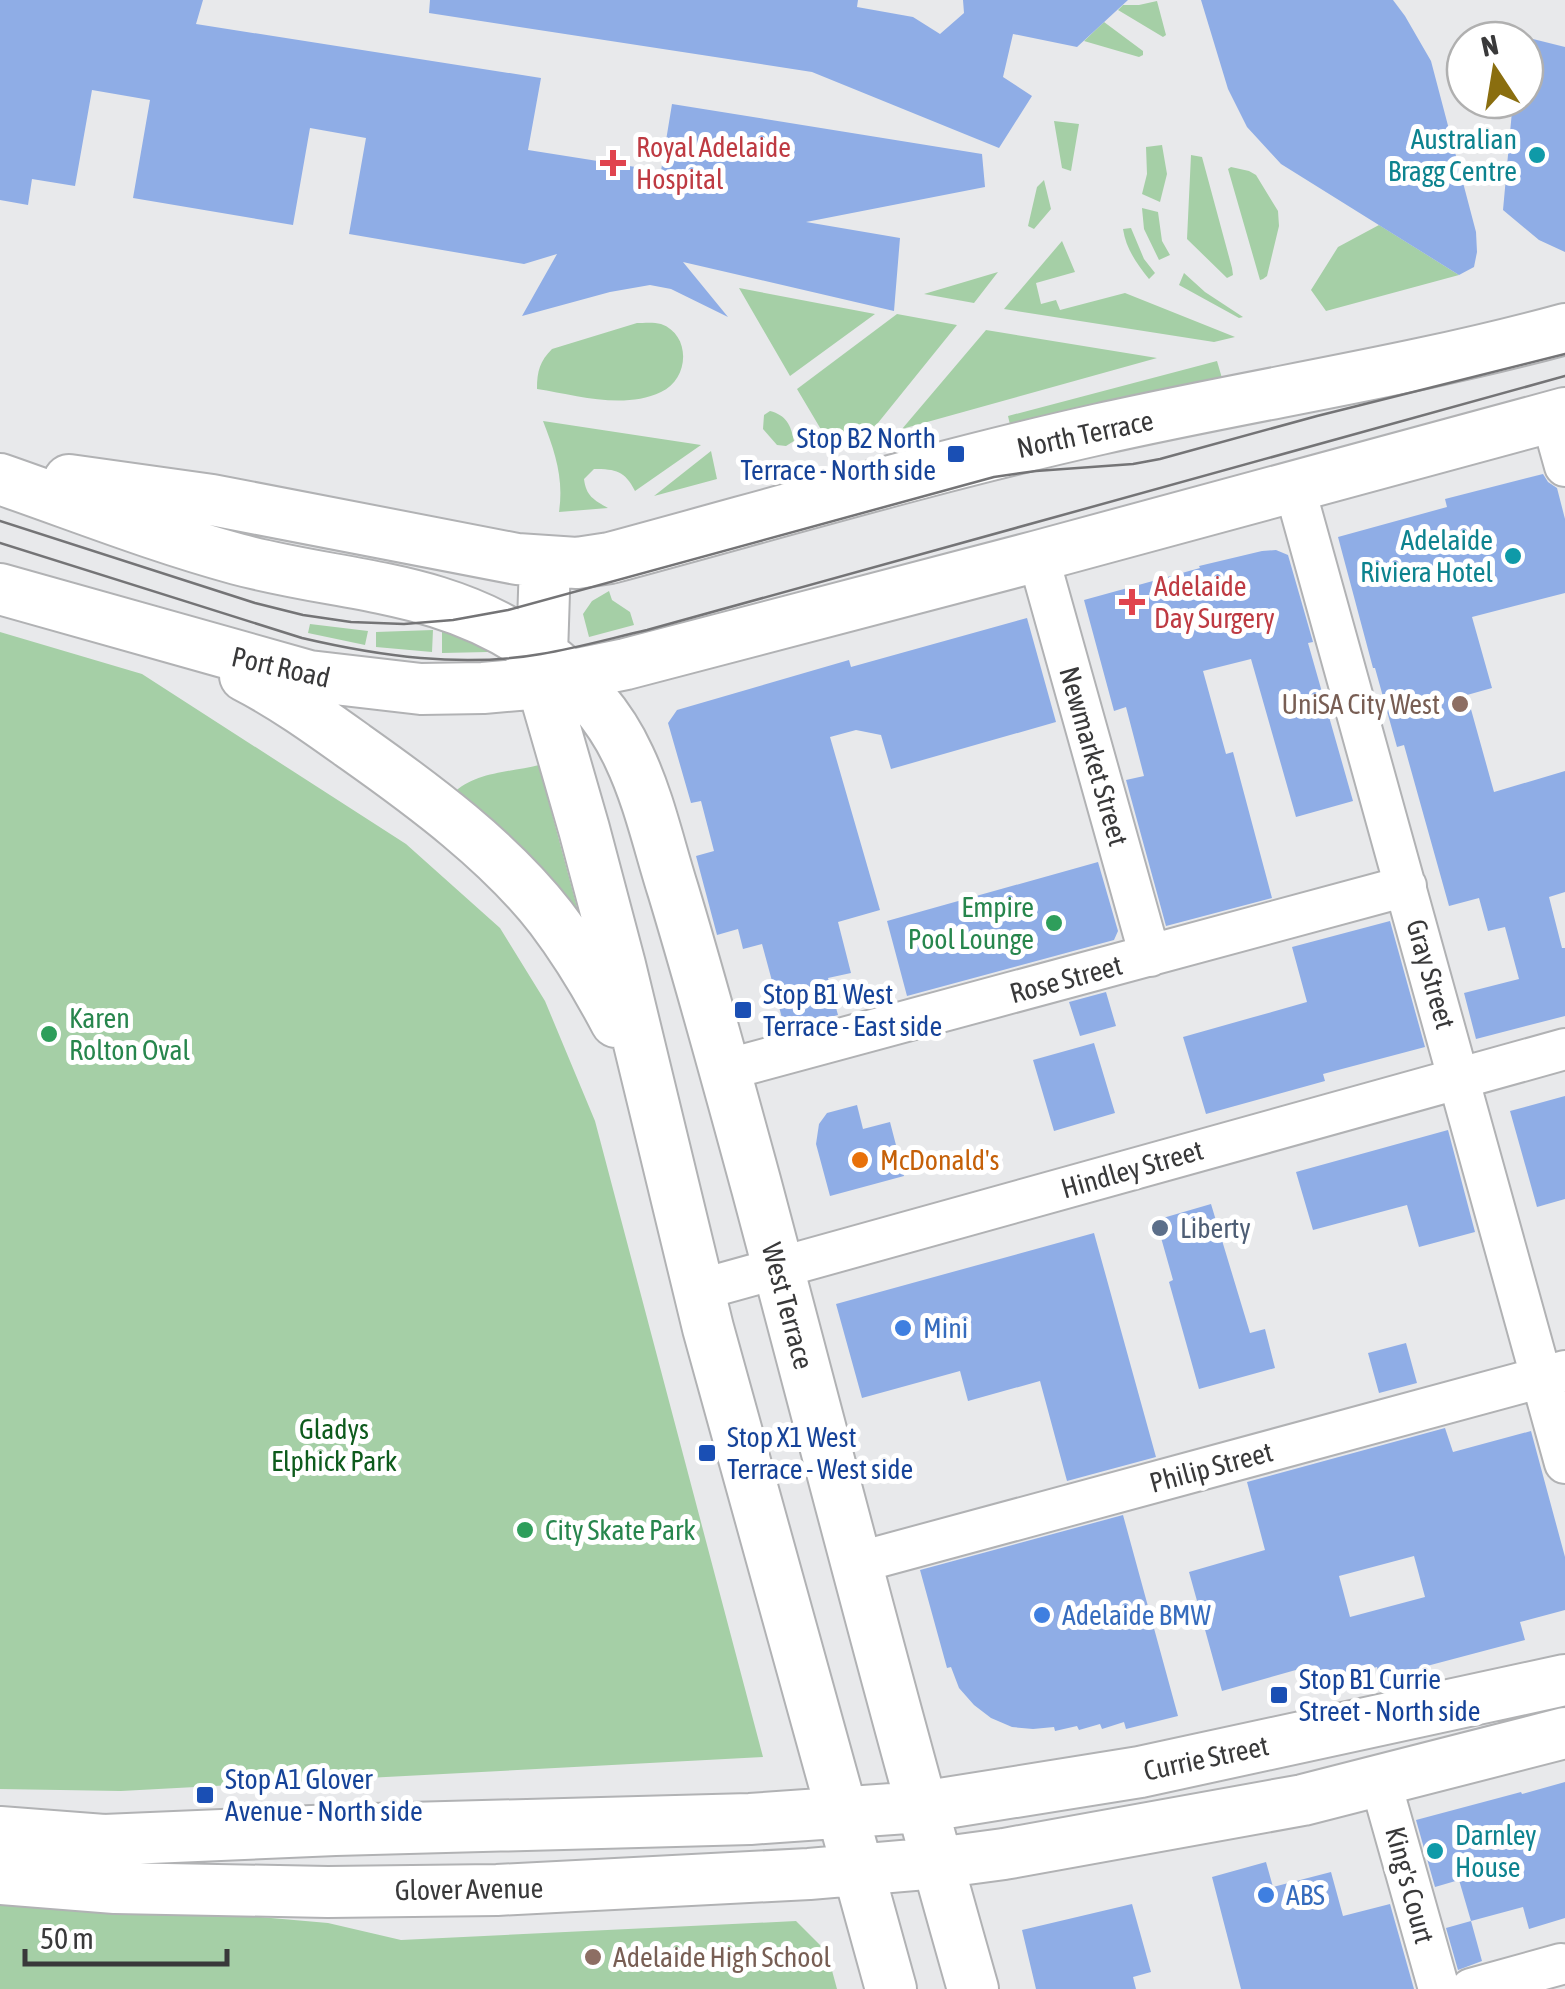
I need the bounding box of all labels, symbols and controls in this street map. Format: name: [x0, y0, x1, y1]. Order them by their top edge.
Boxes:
north arrow: [1445, 20, 1545, 120]
text: N: [1478, 28, 1501, 63]
place label: Australian Bragg Centre: [1388, 123, 1517, 187]
place label: Royal Adelaide Hospital: [636, 131, 791, 195]
marker: Australian Bragg Centre: [1526, 144, 1548, 166]
marker: Royal Adelaide Hospital: [600, 150, 626, 176]
street label: North Terrace: [1014, 404, 1156, 464]
place label: Stop B2 North Terrace - North side: [741, 422, 936, 486]
marker: Stop B2 North Terrace - North side: [945, 443, 967, 465]
place label: Adelaide Riviera Hotel: [1360, 524, 1494, 588]
marker: Adelaide Riviera Hotel: [1502, 545, 1524, 567]
place label: Adelaide Day Surgery: [1154, 570, 1275, 634]
marker: Adelaide Day Surgery: [1119, 589, 1145, 615]
street label: Port Road: [229, 640, 333, 694]
street label: Newmarket Street: [1053, 663, 1135, 849]
place label: UniSA City West: [1282, 688, 1440, 720]
marker: UniSA City West: [1449, 693, 1471, 715]
place label: Empire Pool Lounge: [908, 891, 1034, 955]
marker: Empire Pool Lounge: [1043, 912, 1065, 934]
street label: Gray Street: [1400, 916, 1462, 1032]
street label: Rose Street: [1006, 949, 1126, 1009]
place label: Stop B1 West Terrace - East side: [763, 978, 942, 1042]
marker: Stop B1 West Terrace - East side: [732, 999, 754, 1021]
place label: Karen Rolton Oval: [69, 1002, 191, 1066]
marker: Karen Rolton Oval: [38, 1023, 60, 1045]
street label: Hindley Street: [1057, 1134, 1207, 1204]
place label: McDonald's: [880, 1144, 999, 1176]
marker: McDonald's: [849, 1149, 871, 1171]
place label: Liberty: [1180, 1212, 1251, 1244]
marker: Liberty: [1149, 1217, 1171, 1239]
street label: West Terrace: [756, 1239, 820, 1373]
place label: Mini: [923, 1312, 968, 1344]
marker: Mini: [892, 1317, 914, 1339]
park label: Gladys Elphick Park: [271, 1413, 397, 1477]
place label: Stop X1 West Terrace - West side: [727, 1421, 913, 1485]
street label: Philip Street: [1146, 1435, 1276, 1499]
marker: Stop X1 West Terrace - West side: [696, 1442, 718, 1464]
place label: City Skate Park: [545, 1514, 696, 1546]
marker: City Skate Park: [514, 1519, 536, 1541]
place label: Adelaide BMW: [1062, 1599, 1211, 1631]
marker: Adelaide BMW: [1031, 1604, 1053, 1626]
place label: Stop B1 Currie Street - North side: [1299, 1663, 1481, 1727]
marker: Stop B1 Currie Street - North side: [1268, 1684, 1290, 1706]
street label: Currie Street: [1141, 1729, 1271, 1787]
place label: Stop A1 Glover Avenue - North side: [225, 1763, 423, 1827]
marker: Stop A1 Glover Avenue - North side: [194, 1784, 216, 1806]
place label: Darnley House: [1455, 1819, 1537, 1883]
street label: King's Court: [1379, 1823, 1441, 1947]
marker: Darnley House: [1424, 1840, 1446, 1862]
street label: Glover Avenue: [395, 1872, 543, 1906]
place label: ABS: [1286, 1879, 1325, 1911]
marker: ABS: [1255, 1884, 1277, 1906]
scale bar: [25, 1904, 228, 1966]
text: 50 m: [40, 1921, 94, 1955]
place label: Adelaide High School: [613, 1941, 832, 1973]
marker: Adelaide High School: [582, 1946, 604, 1968]

